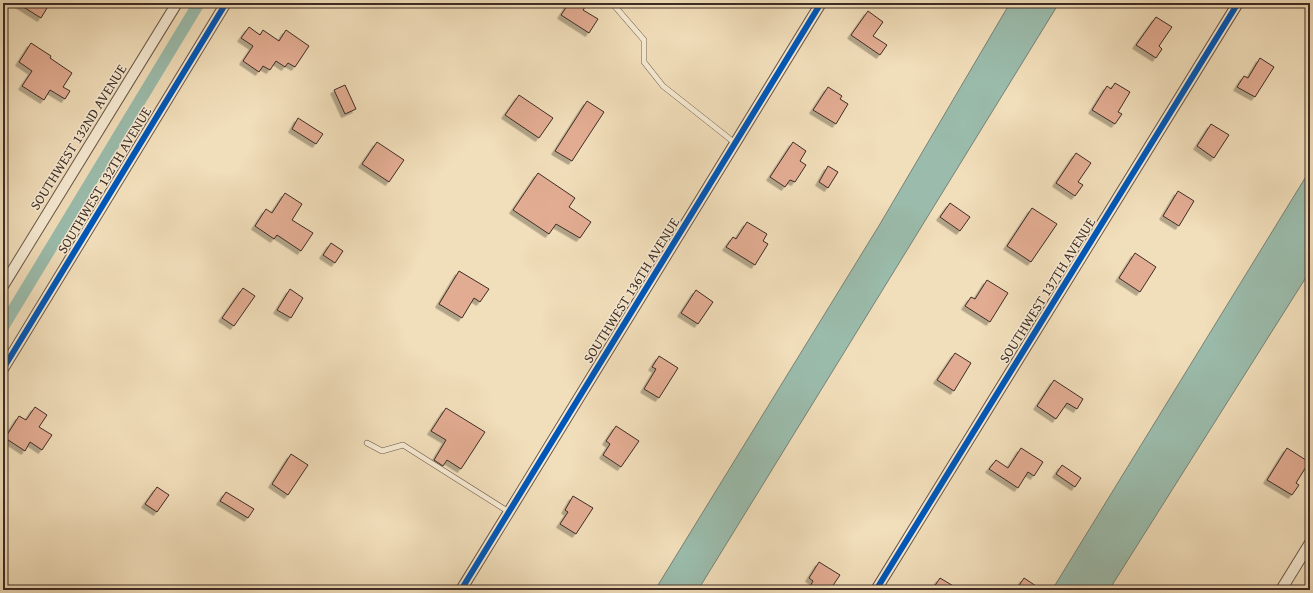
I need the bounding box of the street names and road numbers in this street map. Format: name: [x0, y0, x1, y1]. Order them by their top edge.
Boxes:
street label: SOUTHWEST 132ND AVENUE: [25, 60, 131, 214]
street label: SOUTHWEST 132TH AVENUE: [52, 103, 156, 257]
street label: SOUTHWEST 136TH AVENUE: [578, 213, 684, 367]
street label: SOUTHWEST 137TH AVENUE: [994, 213, 1100, 367]

